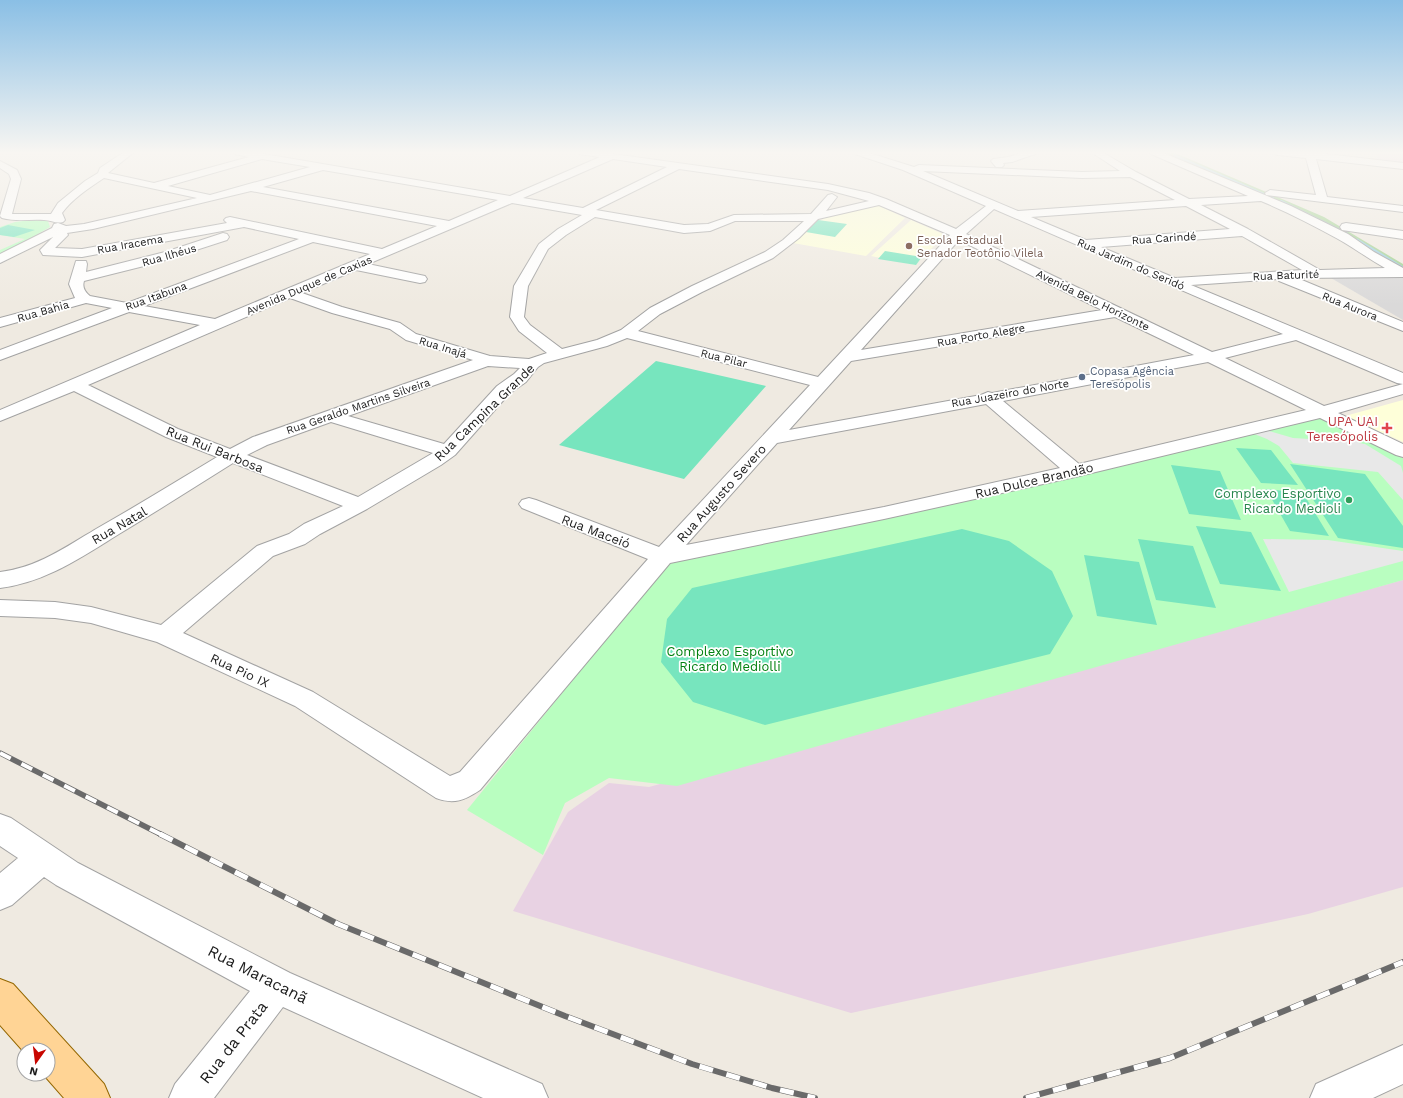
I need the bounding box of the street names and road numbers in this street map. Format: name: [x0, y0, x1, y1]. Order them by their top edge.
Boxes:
street label: Rua Carindé: [1131, 230, 1197, 247]
street label: Rua Iracema: [96, 232, 164, 257]
street label: Rua Jardim do Seridó: [1075, 236, 1187, 293]
street label: Rua Ilhéus: [140, 241, 198, 269]
street label: Avenida Duque de Caxias: [244, 253, 374, 318]
street label: Avenida Belo Horizonte: [1034, 267, 1152, 334]
street label: Rua Baturité: [1252, 268, 1320, 283]
street label: Rua Itabuna: [124, 279, 189, 314]
street label: Rua Aurora: [1320, 289, 1379, 323]
street label: Rua Bahia: [16, 298, 70, 325]
street label: Rua Porto Alegre: [936, 321, 1026, 350]
street label: Rua Inajá: [417, 334, 468, 361]
street label: Rua Pilar: [699, 346, 749, 371]
street label: Rua Campina Grande: [431, 361, 538, 464]
street label: Rua Geraldo Martins Silveira: [284, 376, 432, 437]
street label: Rua Juazeiro do Norte: [950, 377, 1070, 410]
street label: Rua Rui Barbosa: [164, 423, 266, 476]
street label: Rua Augusto Severo: [674, 441, 769, 545]
street label: Rua Dulce Brandão: [974, 460, 1095, 501]
street label: Rua Natal: [89, 504, 150, 547]
street label: Rua Maceió: [559, 511, 633, 552]
street label: Rua Pio IX: [208, 650, 272, 691]
street label: Rua Maracanã: [205, 941, 311, 1008]
street label: Rua da Prata: [195, 997, 271, 1087]

